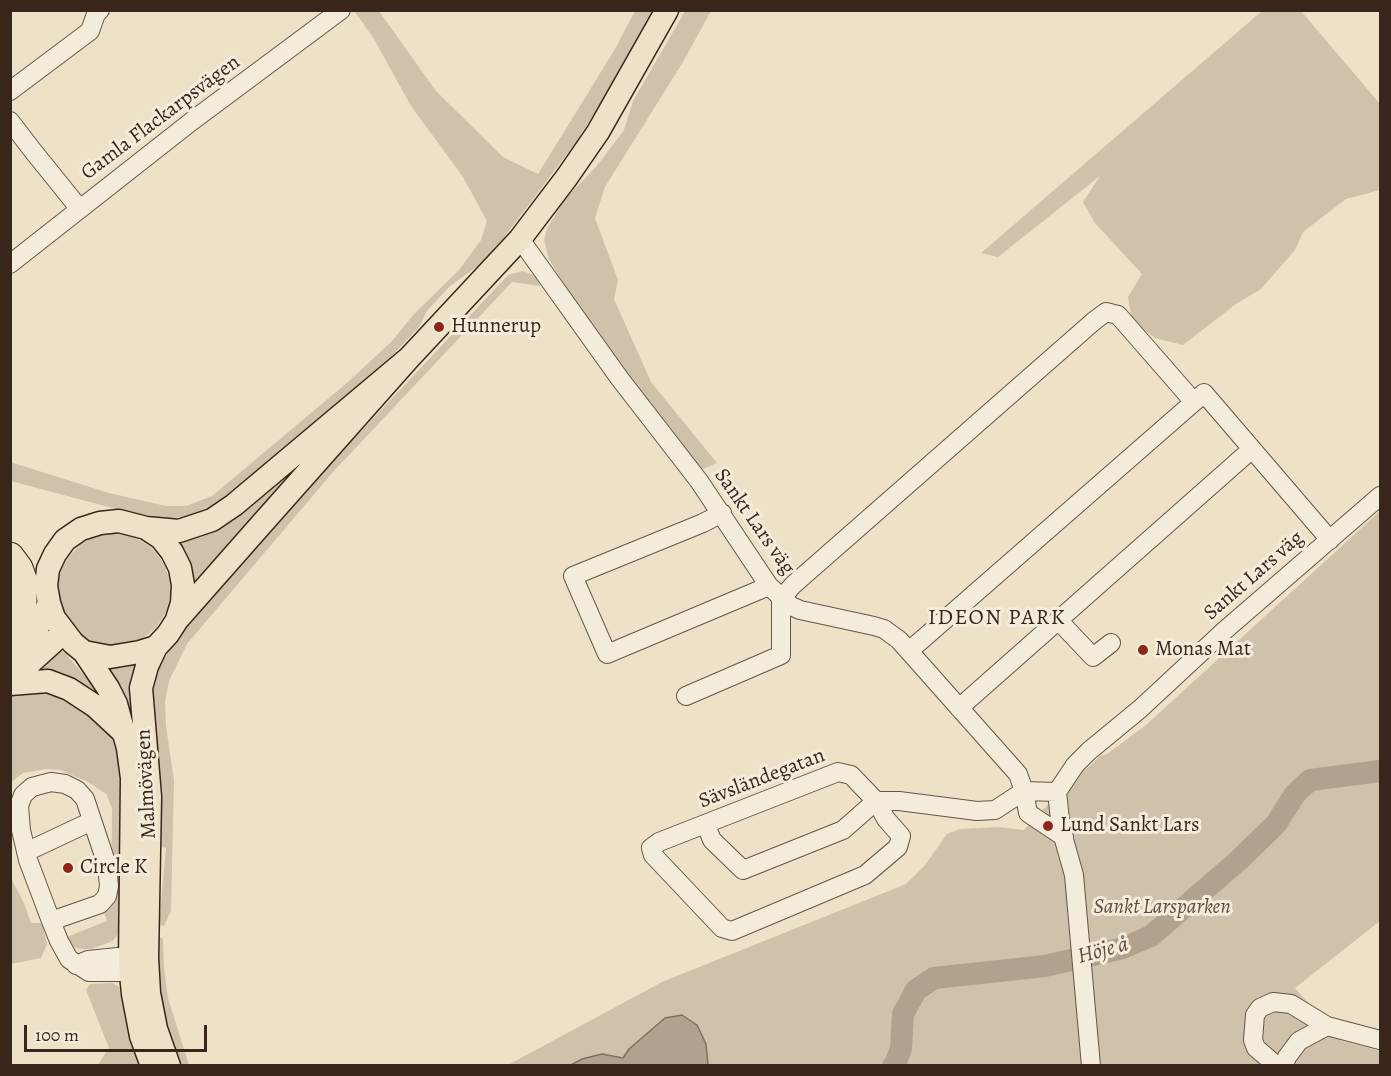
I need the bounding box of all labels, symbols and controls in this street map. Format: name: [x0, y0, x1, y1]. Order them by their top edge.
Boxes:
street label: Gamla Flackarpsvägen: [77, 50, 245, 186]
place label: Hunnerup: [451, 314, 541, 340]
marker: Hunnerup: [432, 320, 446, 334]
street label: Sankt Lars väg: [708, 464, 800, 580]
street label: Sankt Lars väg: [1199, 526, 1309, 626]
district label: IDEON PARK: [928, 606, 1066, 632]
place label: Monas Mat: [1155, 637, 1251, 663]
marker: Monas Mat: [1136, 643, 1150, 657]
street label: Malmövägen: [132, 728, 162, 840]
street label: Sävsländegatan: [695, 743, 829, 815]
place label: Lund Sankt Lars: [1060, 813, 1199, 839]
marker: Lund Sankt Lars: [1041, 819, 1055, 833]
place label: Circle K: [80, 855, 147, 881]
marker: Circle K: [61, 861, 75, 875]
park label: Sankt Larsparken: [1093, 895, 1231, 921]
water label: Höje å: [1075, 932, 1131, 970]
scale bar: [27, 1013, 210, 1051]
text: 100 m: [35, 1023, 79, 1047]

